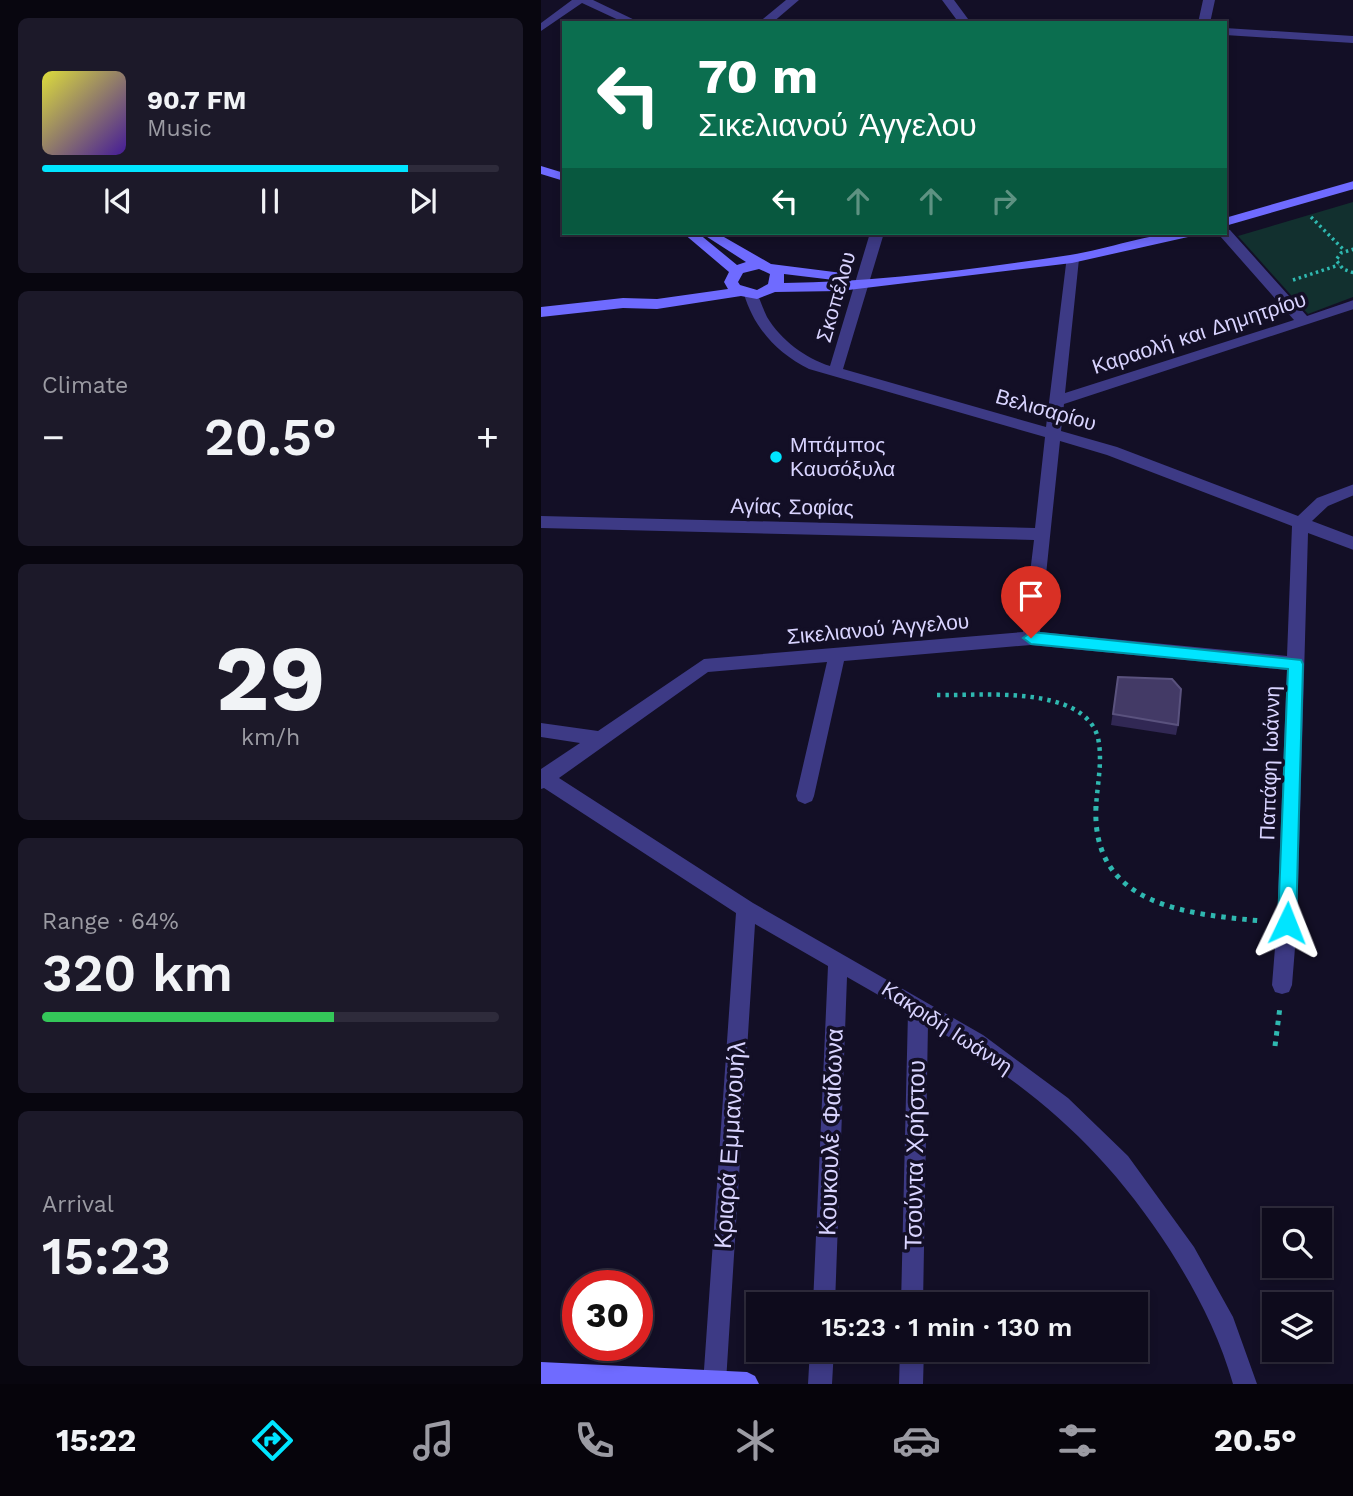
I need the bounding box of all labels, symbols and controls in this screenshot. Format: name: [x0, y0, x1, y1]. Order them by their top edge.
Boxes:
text: 70 m: [698, 47, 818, 105]
icon: left: [583, 49, 674, 140]
text: 90.7 FM: [147, 85, 246, 115]
text: Σικελιανού Άγγελου: [698, 106, 977, 144]
text: Music: [147, 115, 212, 142]
icon: previous: [99, 182, 137, 220]
icon: pause: [251, 182, 289, 220]
icon: next: [404, 182, 442, 220]
icon: left: [766, 182, 804, 220]
icon: ahead: [839, 182, 877, 220]
icon: ahead: [912, 182, 950, 220]
icon: right: [985, 182, 1023, 220]
street label: Σκοπέλου: [811, 249, 860, 345]
street label: Καραολή και Δημητρίου: [1089, 286, 1309, 379]
text: Climate: [42, 372, 128, 399]
street label: Βελισαρίου: [993, 383, 1099, 436]
text: 20.5°: [204, 407, 337, 468]
text: −: [42, 415, 65, 459]
text: +: [476, 415, 499, 459]
place label: Μπάμπος Καυσόξυλα: [790, 432, 895, 481]
marker: Μπάμπος Καυσόξυλα: [768, 449, 784, 465]
street label: Αγίας Σοφίας: [730, 493, 854, 520]
pin: [1001, 566, 1061, 638]
icon: arrive: [1012, 577, 1050, 615]
street label: Σικελιανού Άγγελου: [786, 608, 970, 649]
text: 29: [215, 625, 326, 732]
street label: Παπάφη Ιωάννη: [1254, 685, 1285, 841]
text: km/h: [241, 724, 300, 751]
position arrow: [1250, 886, 1324, 960]
text: Range · 64%: [42, 908, 179, 935]
text: 320 km: [42, 943, 233, 1004]
street label: Κακριδή Ιωάννη: [877, 976, 1017, 1079]
street label: Κουκουλέ Φαίδωνα: [813, 1028, 849, 1236]
street label: Κριαρά Εμμανουήλ: [709, 1040, 751, 1250]
street label: Τσούντα Χρήστου: [899, 1060, 931, 1250]
text: Arrival: [42, 1191, 114, 1218]
map controls: [1262, 1208, 1332, 1362]
button: search: [1262, 1208, 1332, 1278]
text: 15:23: [42, 1226, 171, 1287]
speed limit sign: 30: [562, 1270, 653, 1361]
button: layers: [1262, 1292, 1332, 1362]
text: 15:23 · 1 min · 130 m: [822, 1312, 1072, 1342]
icon: directions: [248, 1416, 297, 1465]
icon: music: [409, 1416, 458, 1465]
icon: phone: [570, 1416, 619, 1465]
icon: climate: [731, 1416, 780, 1465]
icon: car: [892, 1416, 941, 1465]
icon: filters: [1053, 1416, 1102, 1465]
text: 15:22: [56, 1421, 136, 1459]
text: 20.5°: [1214, 1421, 1297, 1459]

